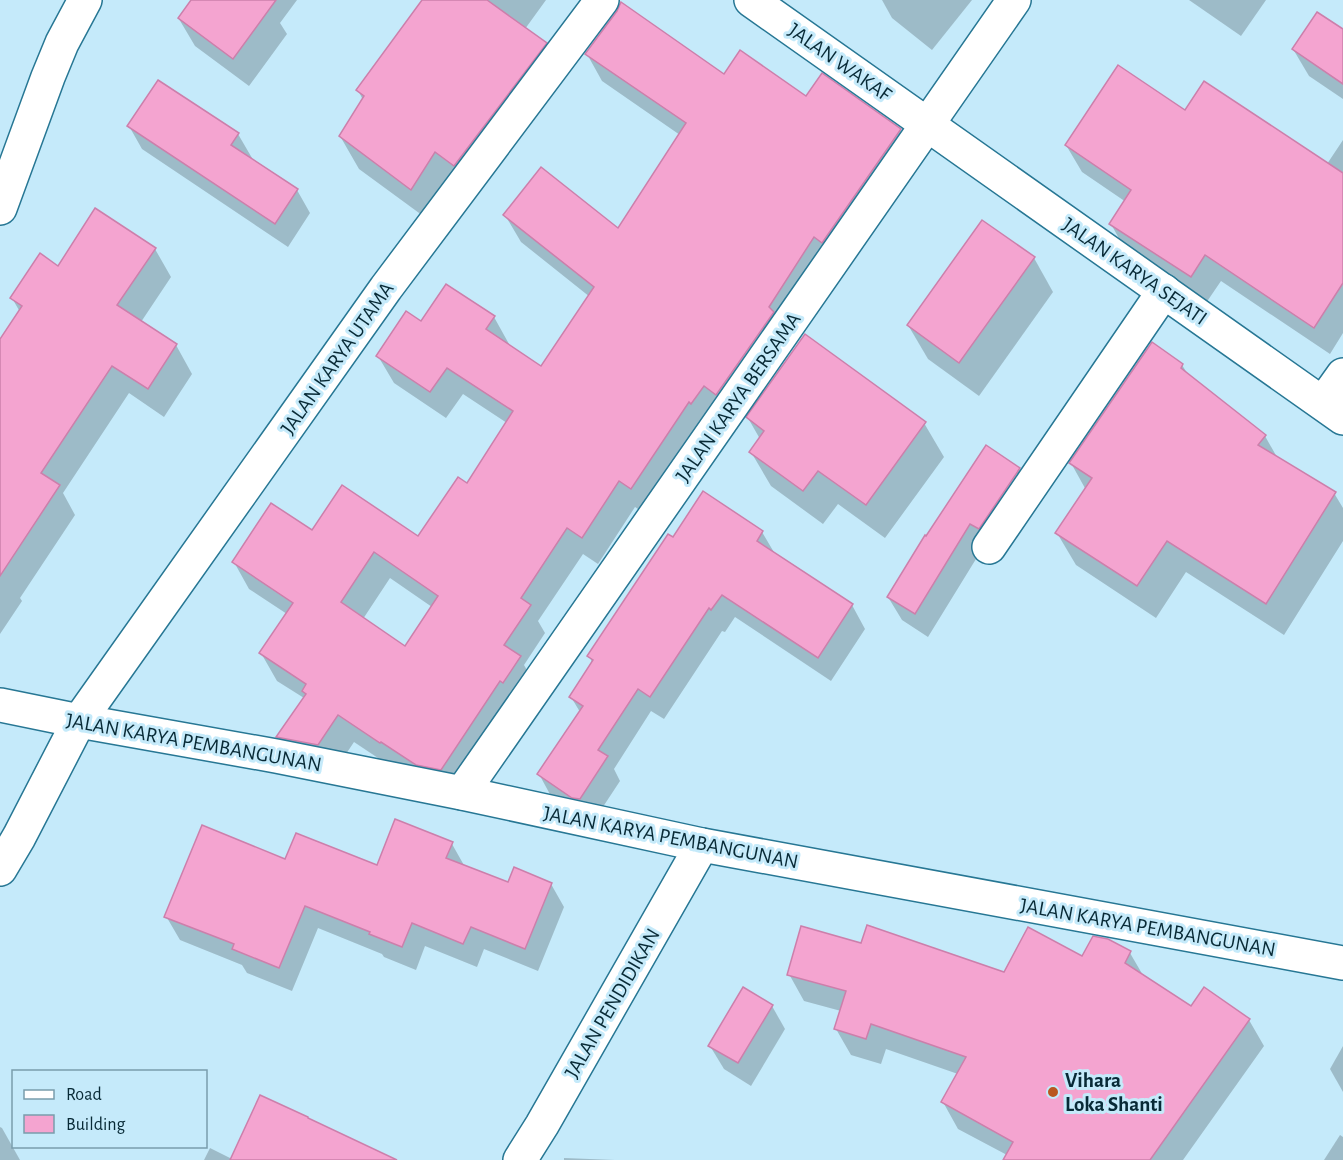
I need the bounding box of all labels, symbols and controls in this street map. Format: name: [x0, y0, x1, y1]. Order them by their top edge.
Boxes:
street label: JALAN WAKAF: [784, 19, 896, 106]
street label: JALAN KARYA SEJATI: [1059, 214, 1211, 329]
street label: JALAN KARYA UTAMA: [277, 278, 398, 438]
street label: JALAN KARYA BERSAMA: [672, 309, 805, 486]
street label: JALAN KARYA PEMBANGUNAN: [64, 710, 323, 775]
street label: JALAN KARYA PEMBANGUNAN: [542, 802, 800, 873]
street label: JALAN KARYA PEMBANGUNAN: [1018, 895, 1277, 960]
street label: JALAN PENDIDIKAN: [561, 925, 664, 1082]
legend: [12, 1070, 207, 1148]
place label: Vihara Loka Shanti: [1065, 1070, 1163, 1115]
marker: Vihara Loka Shanti: [1046, 1085, 1060, 1099]
text: Road: [66, 1086, 102, 1104]
text: Building: [66, 1116, 126, 1134]

